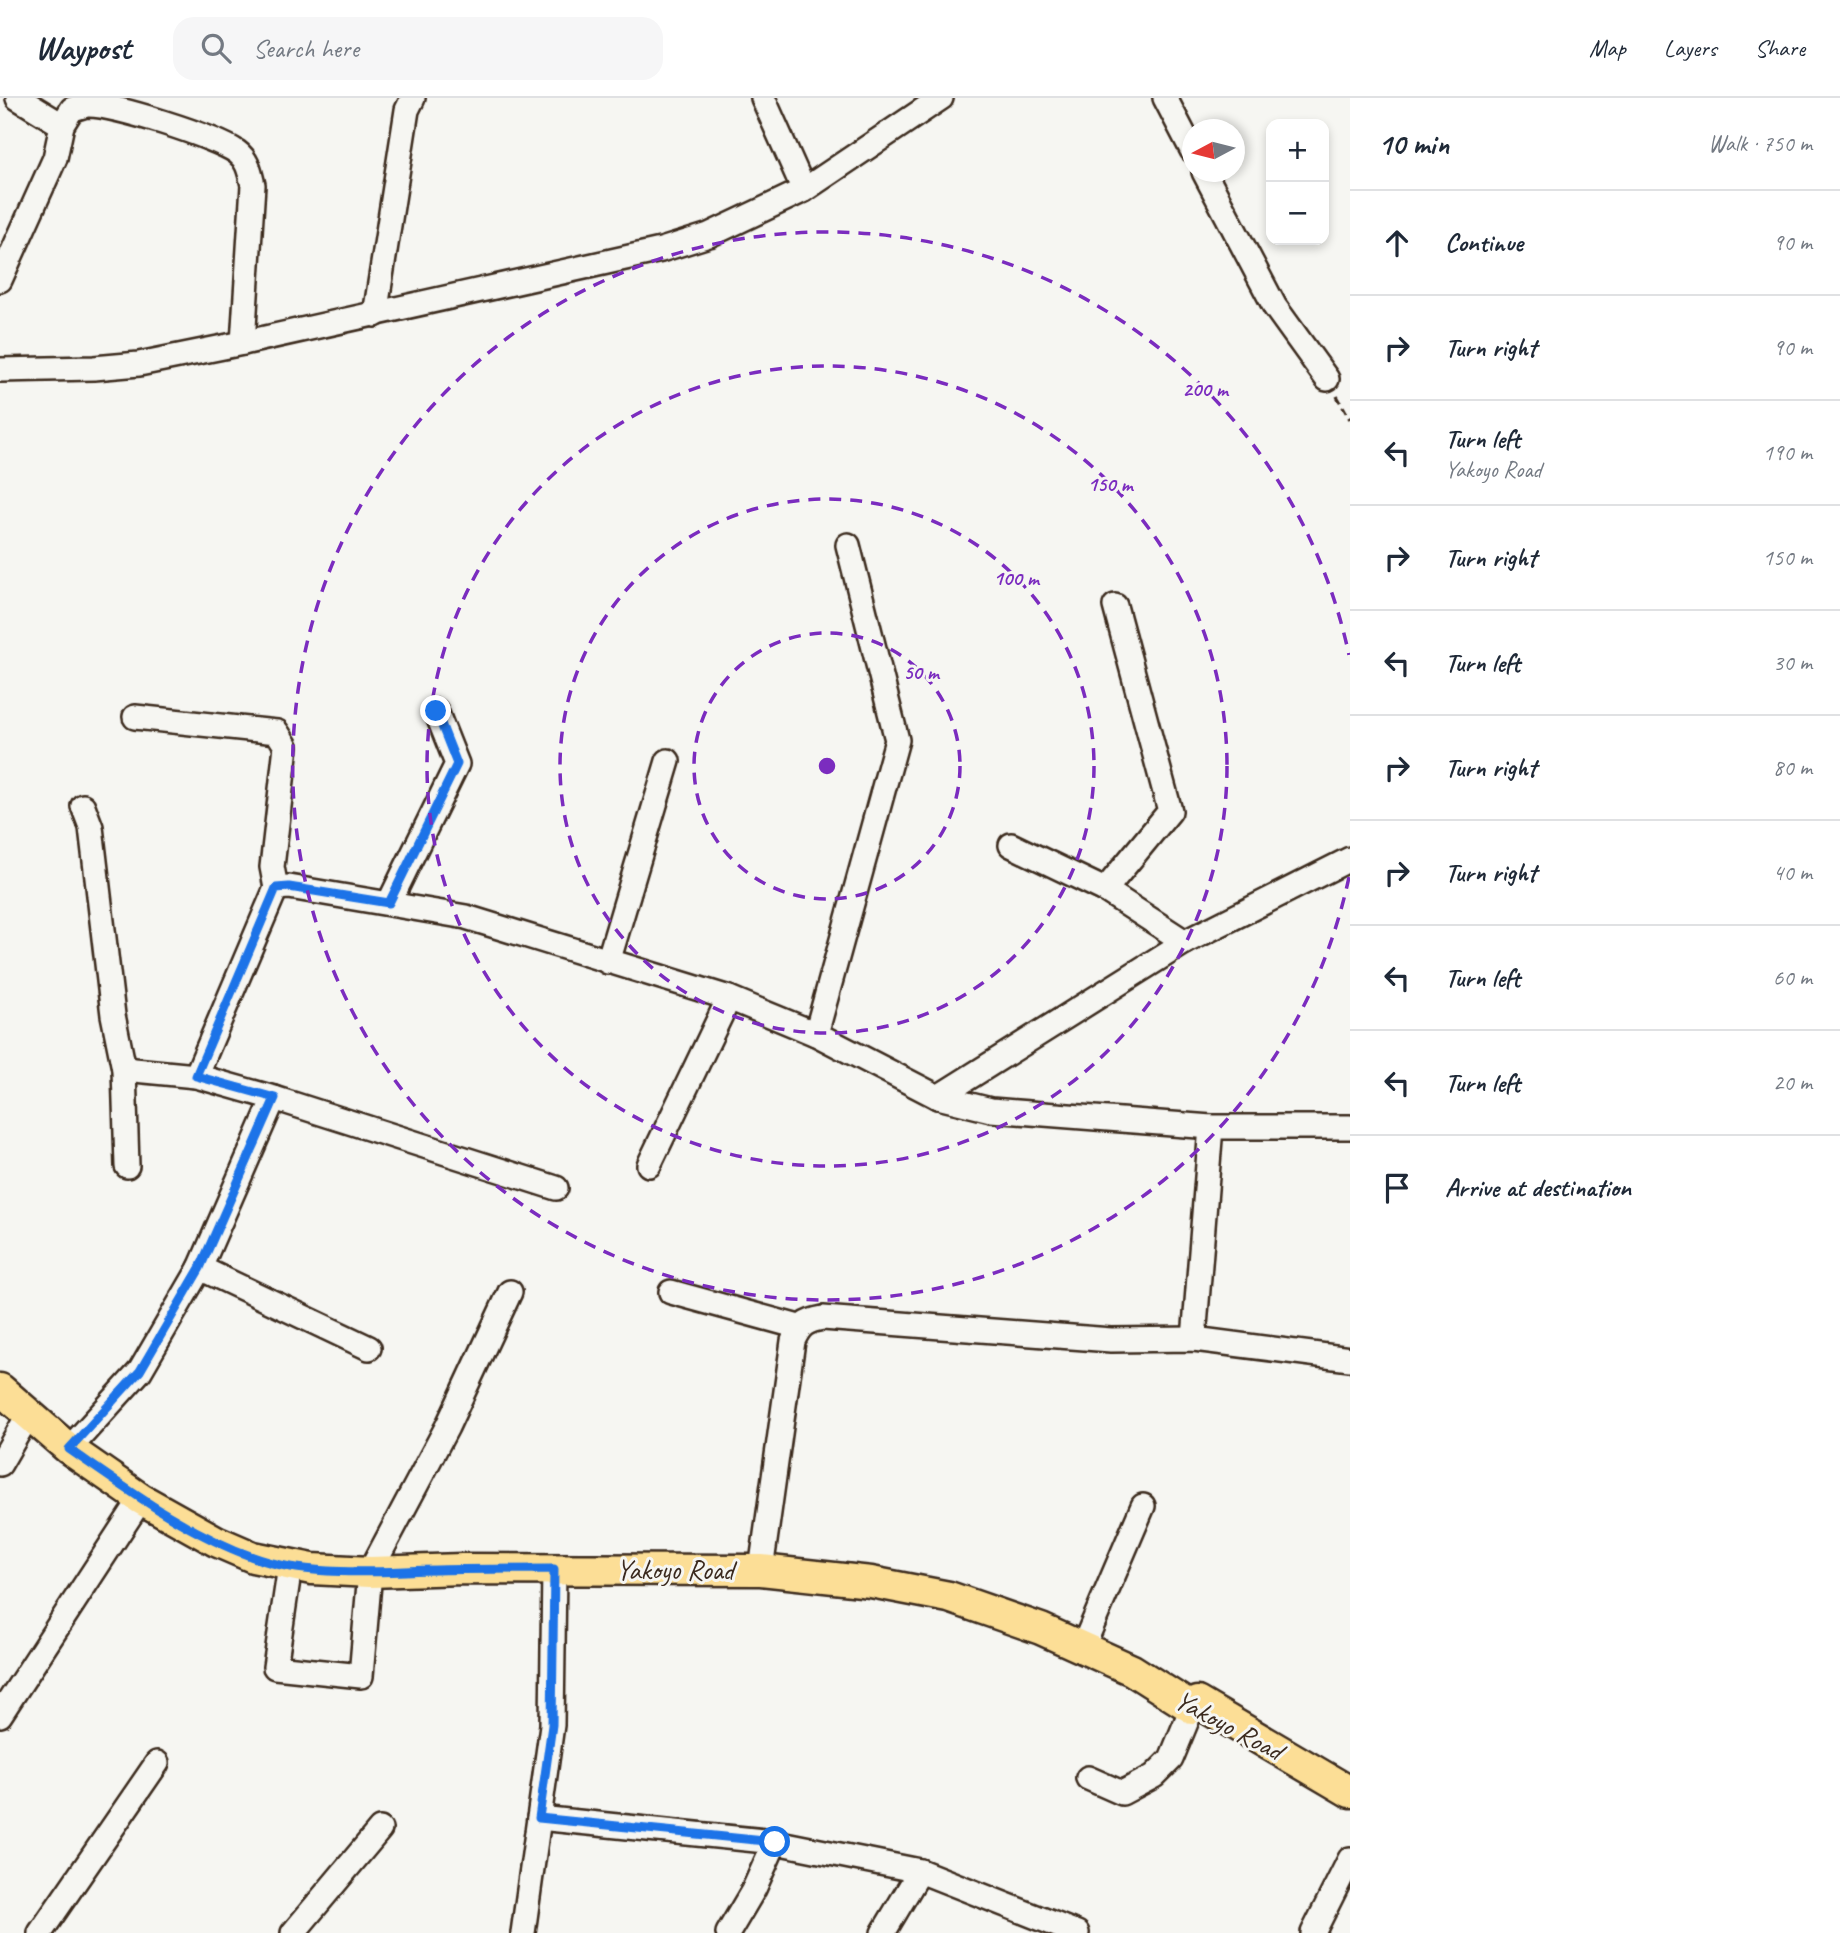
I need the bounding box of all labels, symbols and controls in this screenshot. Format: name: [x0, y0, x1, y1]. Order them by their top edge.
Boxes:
search box: [173, 17, 663, 80]
text: Waypost: [35, 27, 131, 69]
icon: search: [197, 29, 235, 67]
text: Search here: [253, 32, 359, 65]
text: Map: [1589, 33, 1626, 63]
text: Layers: [1664, 33, 1717, 63]
text: Share: [1755, 33, 1805, 63]
north arrow: [1182, 119, 1245, 182]
map controls: [1266, 119, 1329, 245]
button: +: [1266, 119, 1329, 182]
text: 10 min: [1378, 125, 1449, 163]
text: Walk · 750 m: [1708, 129, 1812, 158]
button: −: [1266, 182, 1329, 245]
icon: ahead: [1378, 224, 1416, 262]
text: Continue: [1445, 226, 1523, 259]
text: 90 m: [1773, 228, 1812, 257]
icon: right: [1378, 329, 1416, 367]
text: Turn right: [1445, 331, 1536, 364]
text: 90 m: [1773, 333, 1812, 362]
text: 200 m: [1182, 376, 1230, 402]
text: Turn left: [1445, 422, 1520, 455]
icon: left: [1378, 434, 1416, 472]
text: 190 m: [1763, 438, 1812, 467]
text: Yakoyo Road: [1445, 455, 1542, 484]
text: 150 m: [1087, 471, 1135, 497]
icon: right: [1378, 539, 1416, 577]
text: Turn right: [1445, 541, 1536, 574]
text: 150 m: [1763, 543, 1812, 572]
text: 100 m: [993, 565, 1041, 591]
icon: left: [1378, 644, 1416, 682]
text: Turn left: [1445, 646, 1520, 679]
text: 30 m: [1773, 648, 1812, 677]
text: 50 m: [903, 659, 941, 685]
route end: [420, 695, 451, 726]
icon: right: [1378, 749, 1416, 787]
text: Turn right: [1445, 751, 1536, 784]
text: 80 m: [1773, 753, 1812, 782]
centre of rings: [815, 754, 839, 778]
icon: right: [1378, 854, 1416, 892]
text: Turn right: [1445, 856, 1536, 889]
text: 40 m: [1773, 858, 1812, 887]
icon: left: [1378, 959, 1416, 997]
text: Turn left: [1445, 961, 1520, 994]
text: 60 m: [1773, 963, 1812, 992]
icon: left: [1378, 1064, 1416, 1102]
text: Turn left: [1445, 1066, 1520, 1099]
text: 20 m: [1773, 1068, 1812, 1097]
icon: arrive: [1378, 1169, 1416, 1207]
text: Arrive at destination: [1445, 1171, 1631, 1204]
street label: Yakoyo Road: [616, 1552, 738, 1587]
street label: Yakoyo Road: [1169, 1682, 1293, 1770]
route start: [759, 1826, 790, 1857]

